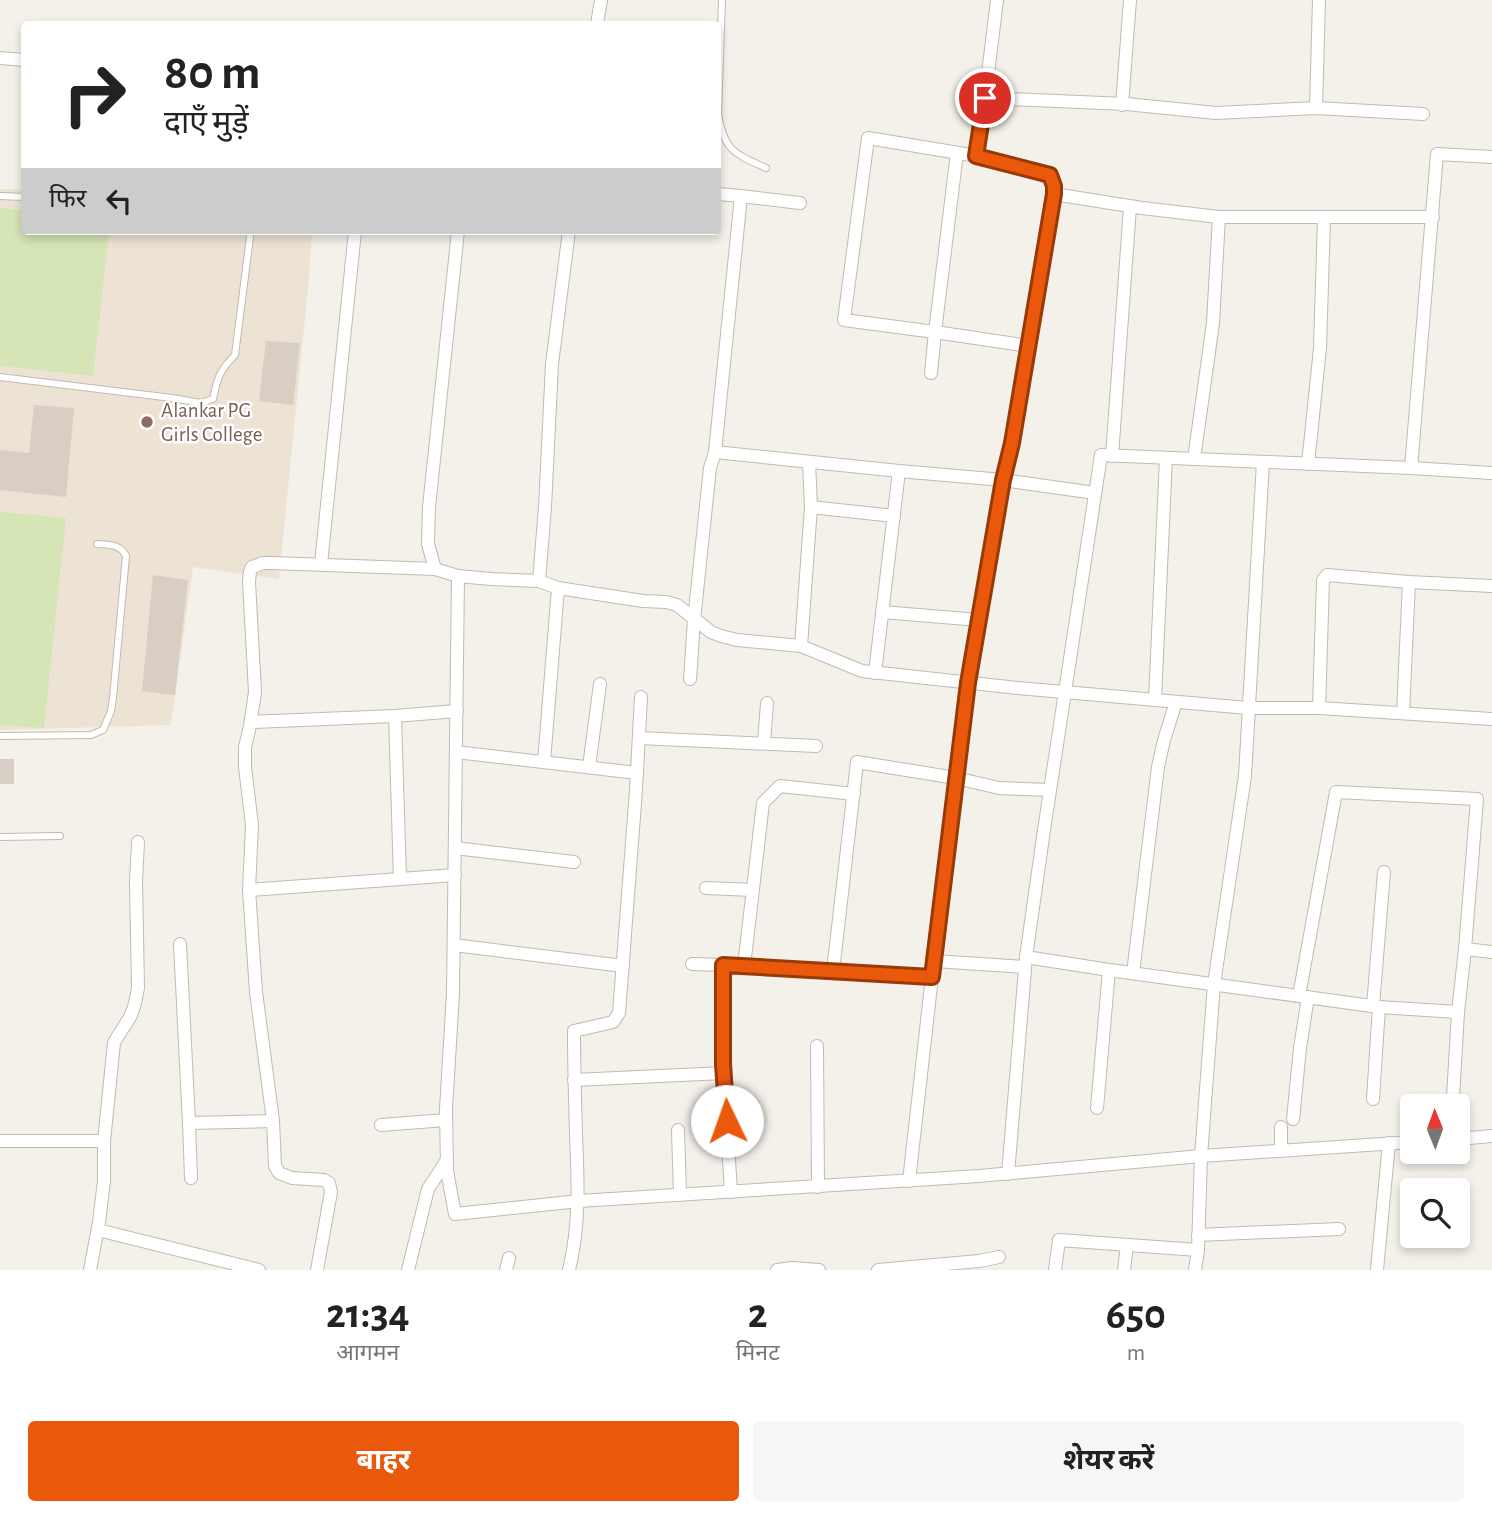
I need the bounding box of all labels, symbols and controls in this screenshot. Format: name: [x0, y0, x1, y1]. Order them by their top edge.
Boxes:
icon: right: [49, 49, 140, 140]
text: 80 m: [164, 49, 261, 98]
pin: [955, 68, 1015, 128]
icon: arrive: [966, 79, 1004, 117]
text: दाएँ मुड़ें: [164, 107, 249, 139]
icon: left: [100, 182, 138, 220]
text: फिर: [49, 186, 86, 212]
place label: Alankar PG Girls College: [161, 400, 262, 445]
marker: Alankar PG Girls College: [139, 414, 155, 430]
position arrow: [690, 1084, 764, 1158]
north arrow: [1400, 1094, 1470, 1164]
map controls: [1400, 1094, 1470, 1248]
button: search: [1400, 1178, 1470, 1248]
text: 21:34: [326, 1293, 410, 1335]
text: 2: [748, 1293, 768, 1335]
text: 650: [1106, 1294, 1166, 1336]
text: आगमन: [336, 1342, 399, 1365]
text: मिनट: [736, 1342, 780, 1365]
text: m: [1127, 1342, 1145, 1365]
button: बाहर: [28, 1421, 739, 1501]
button: शेयर करें: [753, 1421, 1464, 1501]

